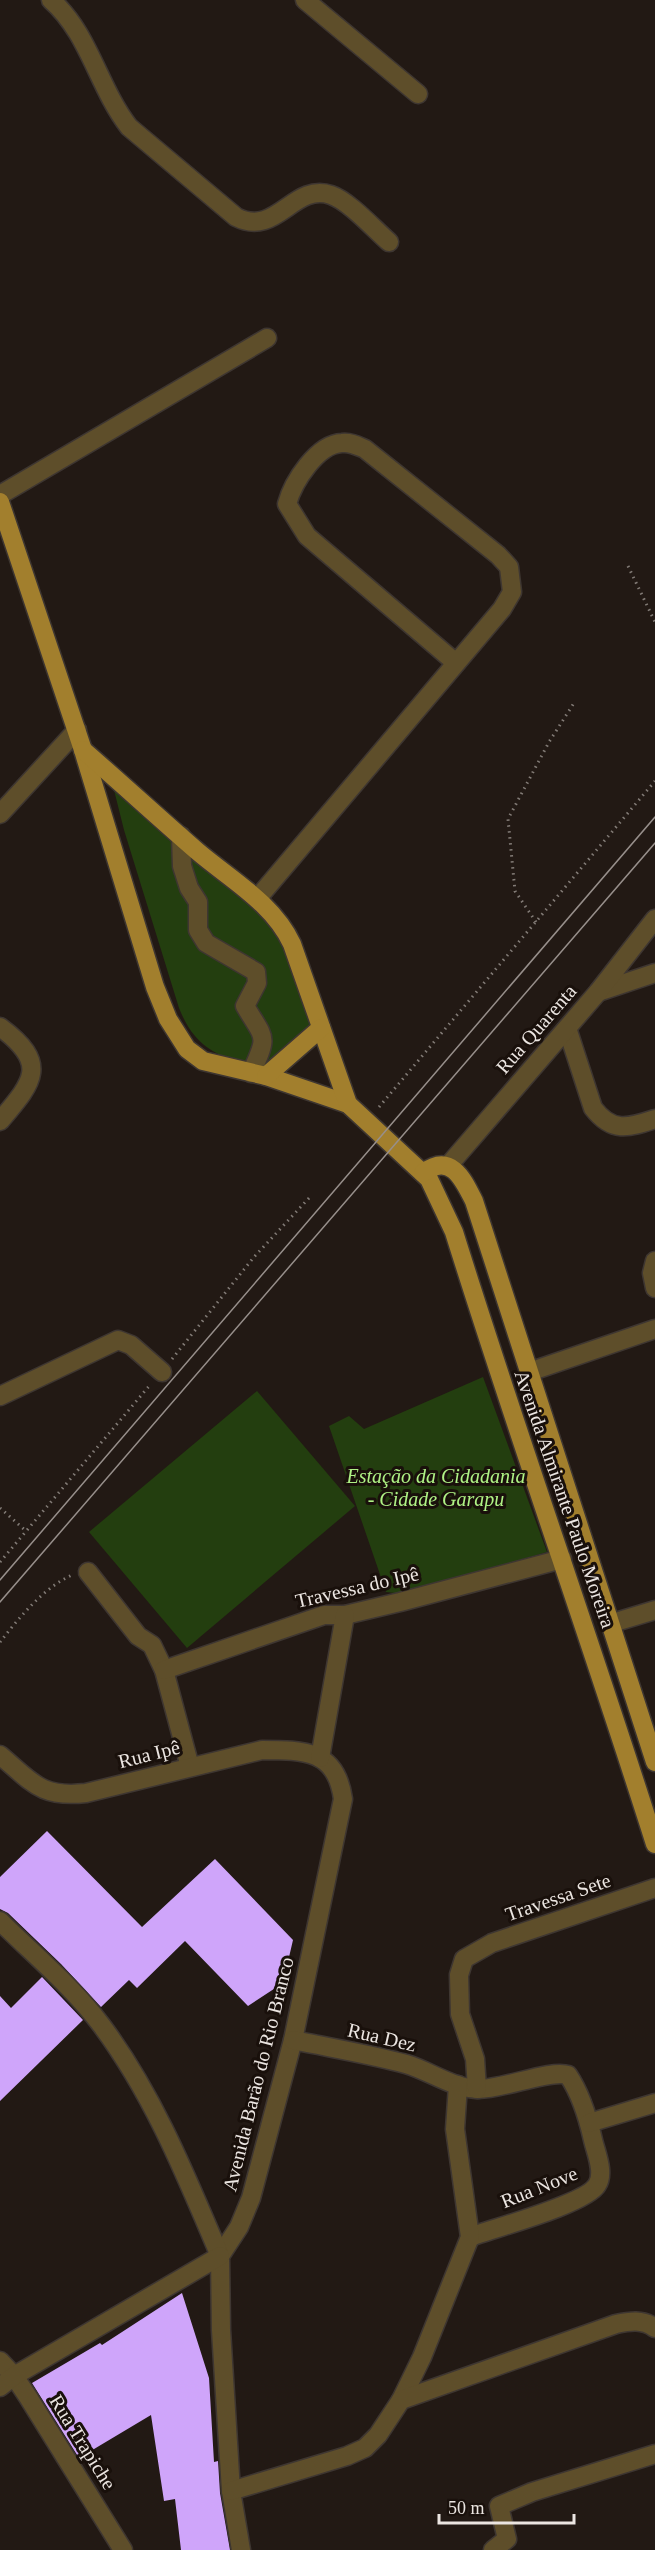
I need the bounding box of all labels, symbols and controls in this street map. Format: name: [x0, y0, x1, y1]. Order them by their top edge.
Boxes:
street label: Rua Quarenta: [491, 980, 581, 1078]
street label: Avenida Almirante Paulo Moreira: [510, 1367, 620, 1631]
park label: Estação da Cidadania - Cidade Garapu: [346, 1465, 525, 1511]
street label: Travessa do Ipê: [293, 1562, 421, 1613]
street label: Rua Ipê: [116, 1736, 182, 1773]
street label: Travessa Sete: [503, 1869, 614, 1925]
street label: Avenida Barão do Rio Branco: [218, 1955, 298, 2193]
street label: Rua Dez: [346, 2018, 418, 2056]
street label: Rua Nove: [498, 2162, 581, 2212]
street label: Rua Trapiche: [44, 2391, 121, 2494]
scale bar: [439, 2487, 574, 2525]
text: 50 m: [448, 2498, 485, 2518]

